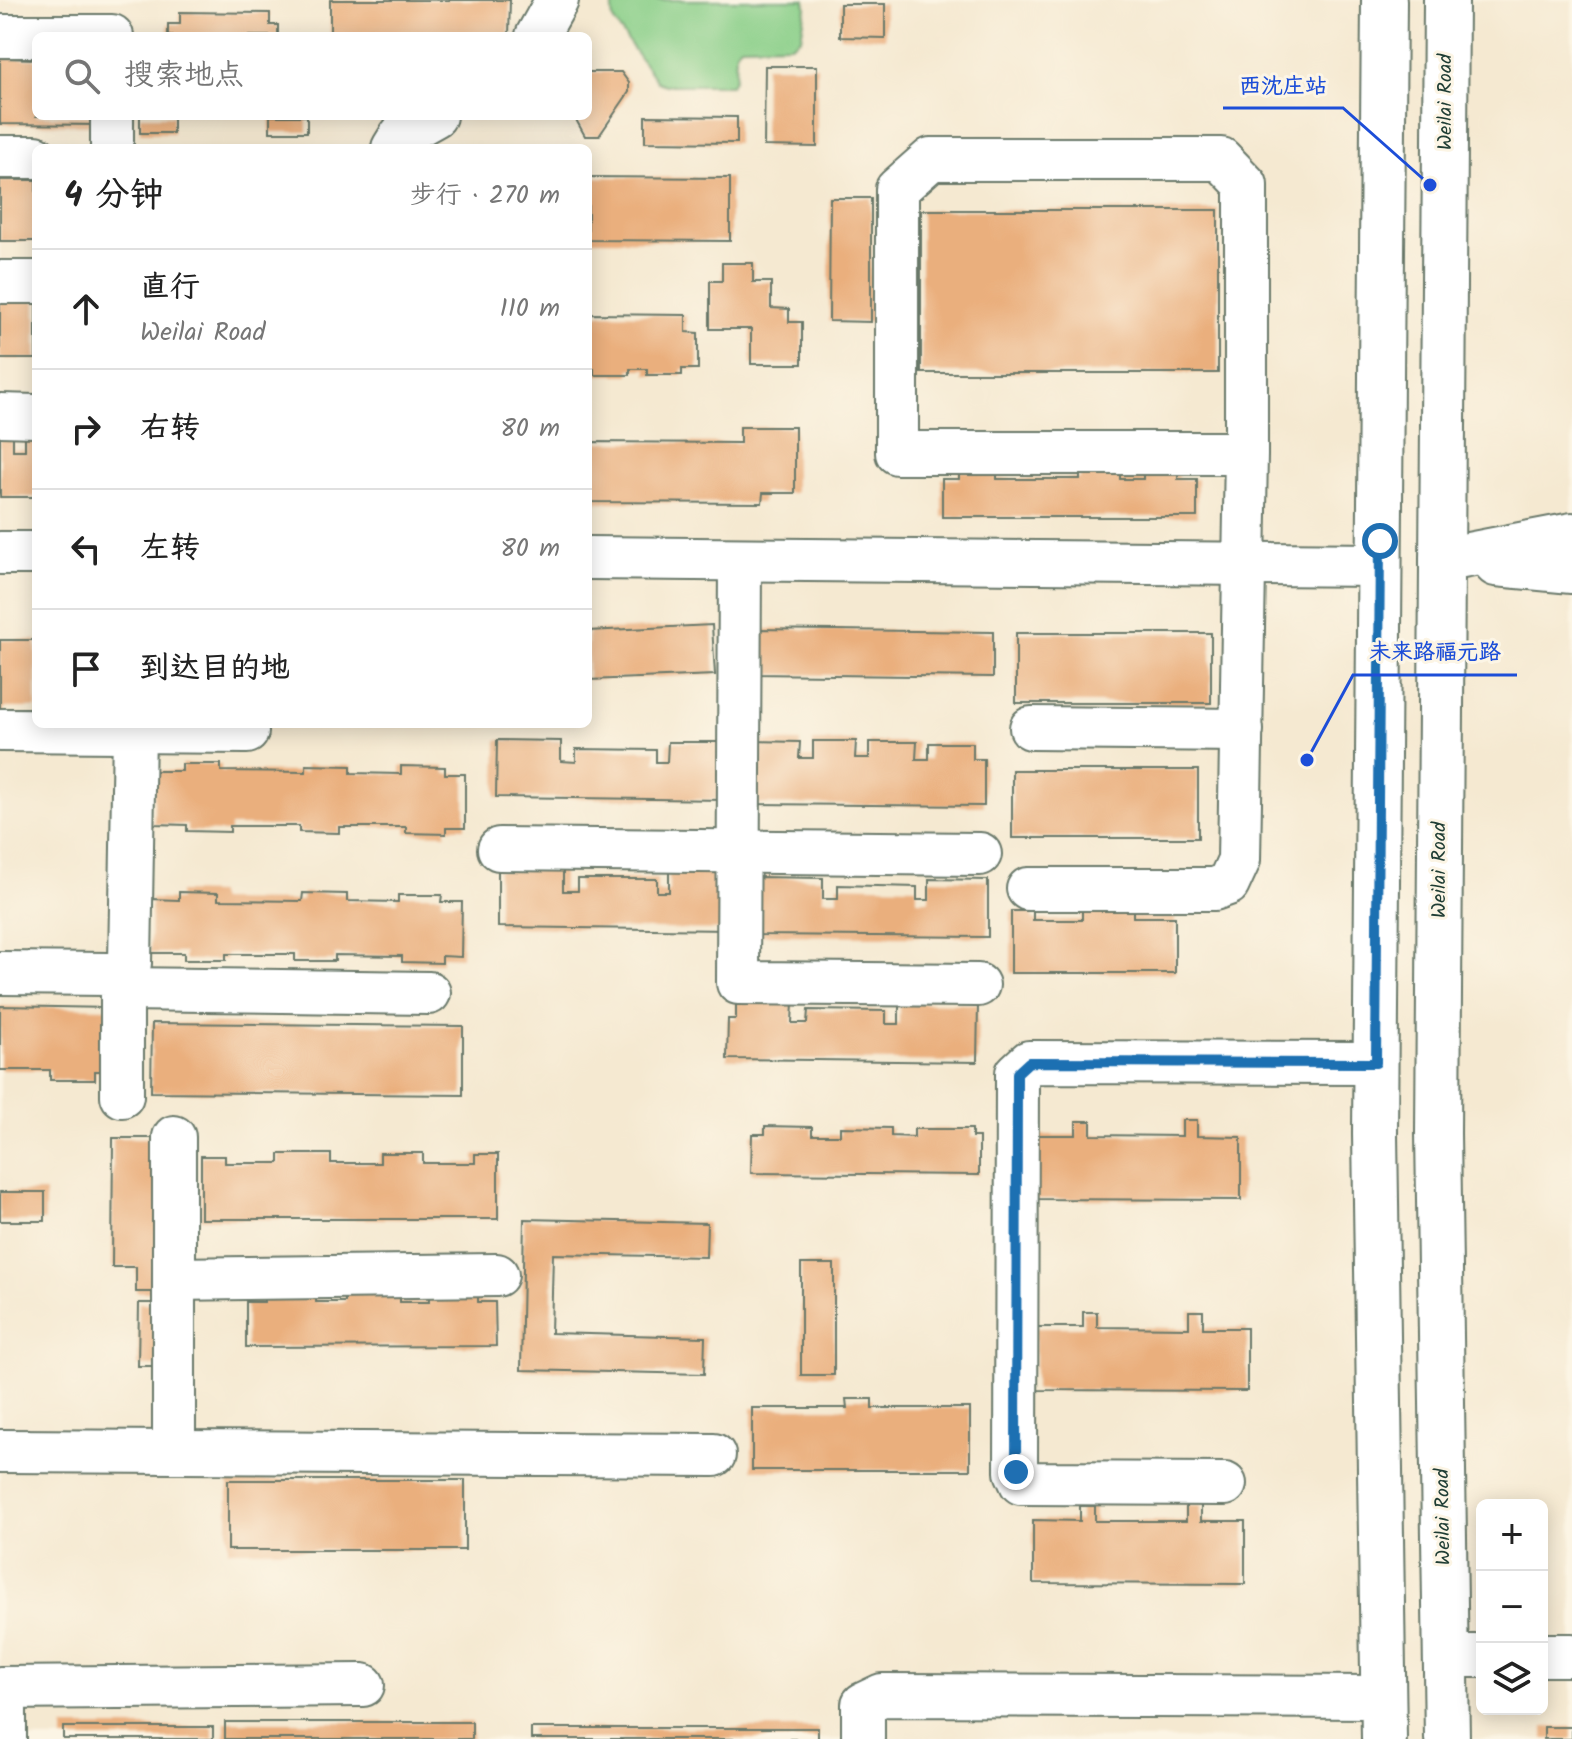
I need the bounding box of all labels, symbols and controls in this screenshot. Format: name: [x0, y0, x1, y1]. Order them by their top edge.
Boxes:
search box: [32, 32, 592, 120]
text: 搜索地点: [124, 52, 244, 100]
street label: Weilai Road: [1430, 53, 1462, 150]
icon: search: [60, 54, 104, 98]
callout: 西沈庄站: [1223, 62, 1343, 108]
text: 西沈庄站: [1239, 70, 1327, 105]
text: 4 分钟: [64, 169, 164, 223]
text: 步行 · 270 m: [410, 175, 560, 217]
text: 直行: [140, 264, 200, 312]
icon: ahead: [64, 287, 108, 331]
text: 110 m: [500, 288, 560, 330]
text: Weilai Road: [140, 312, 266, 354]
text: 右转: [140, 405, 200, 453]
icon: right: [64, 407, 108, 451]
text: 80 m: [500, 408, 560, 450]
route start: [1362, 523, 1398, 559]
text: 左转: [140, 525, 200, 573]
icon: left: [64, 527, 108, 571]
text: 80 m: [500, 528, 560, 570]
callout: 未来路福元路: [1353, 629, 1517, 675]
text: 未来路福元路: [1369, 636, 1501, 671]
text: 到达目的地: [140, 645, 290, 693]
icon: arrive: [64, 647, 108, 691]
street label: Weilai Road: [1424, 821, 1456, 918]
route end: [998, 1454, 1034, 1490]
street label: Weilai Road: [1427, 1467, 1461, 1566]
map controls: [1476, 1499, 1548, 1715]
button: +: [1476, 1499, 1548, 1571]
button: −: [1476, 1571, 1548, 1643]
button: layers: [1476, 1643, 1548, 1715]

